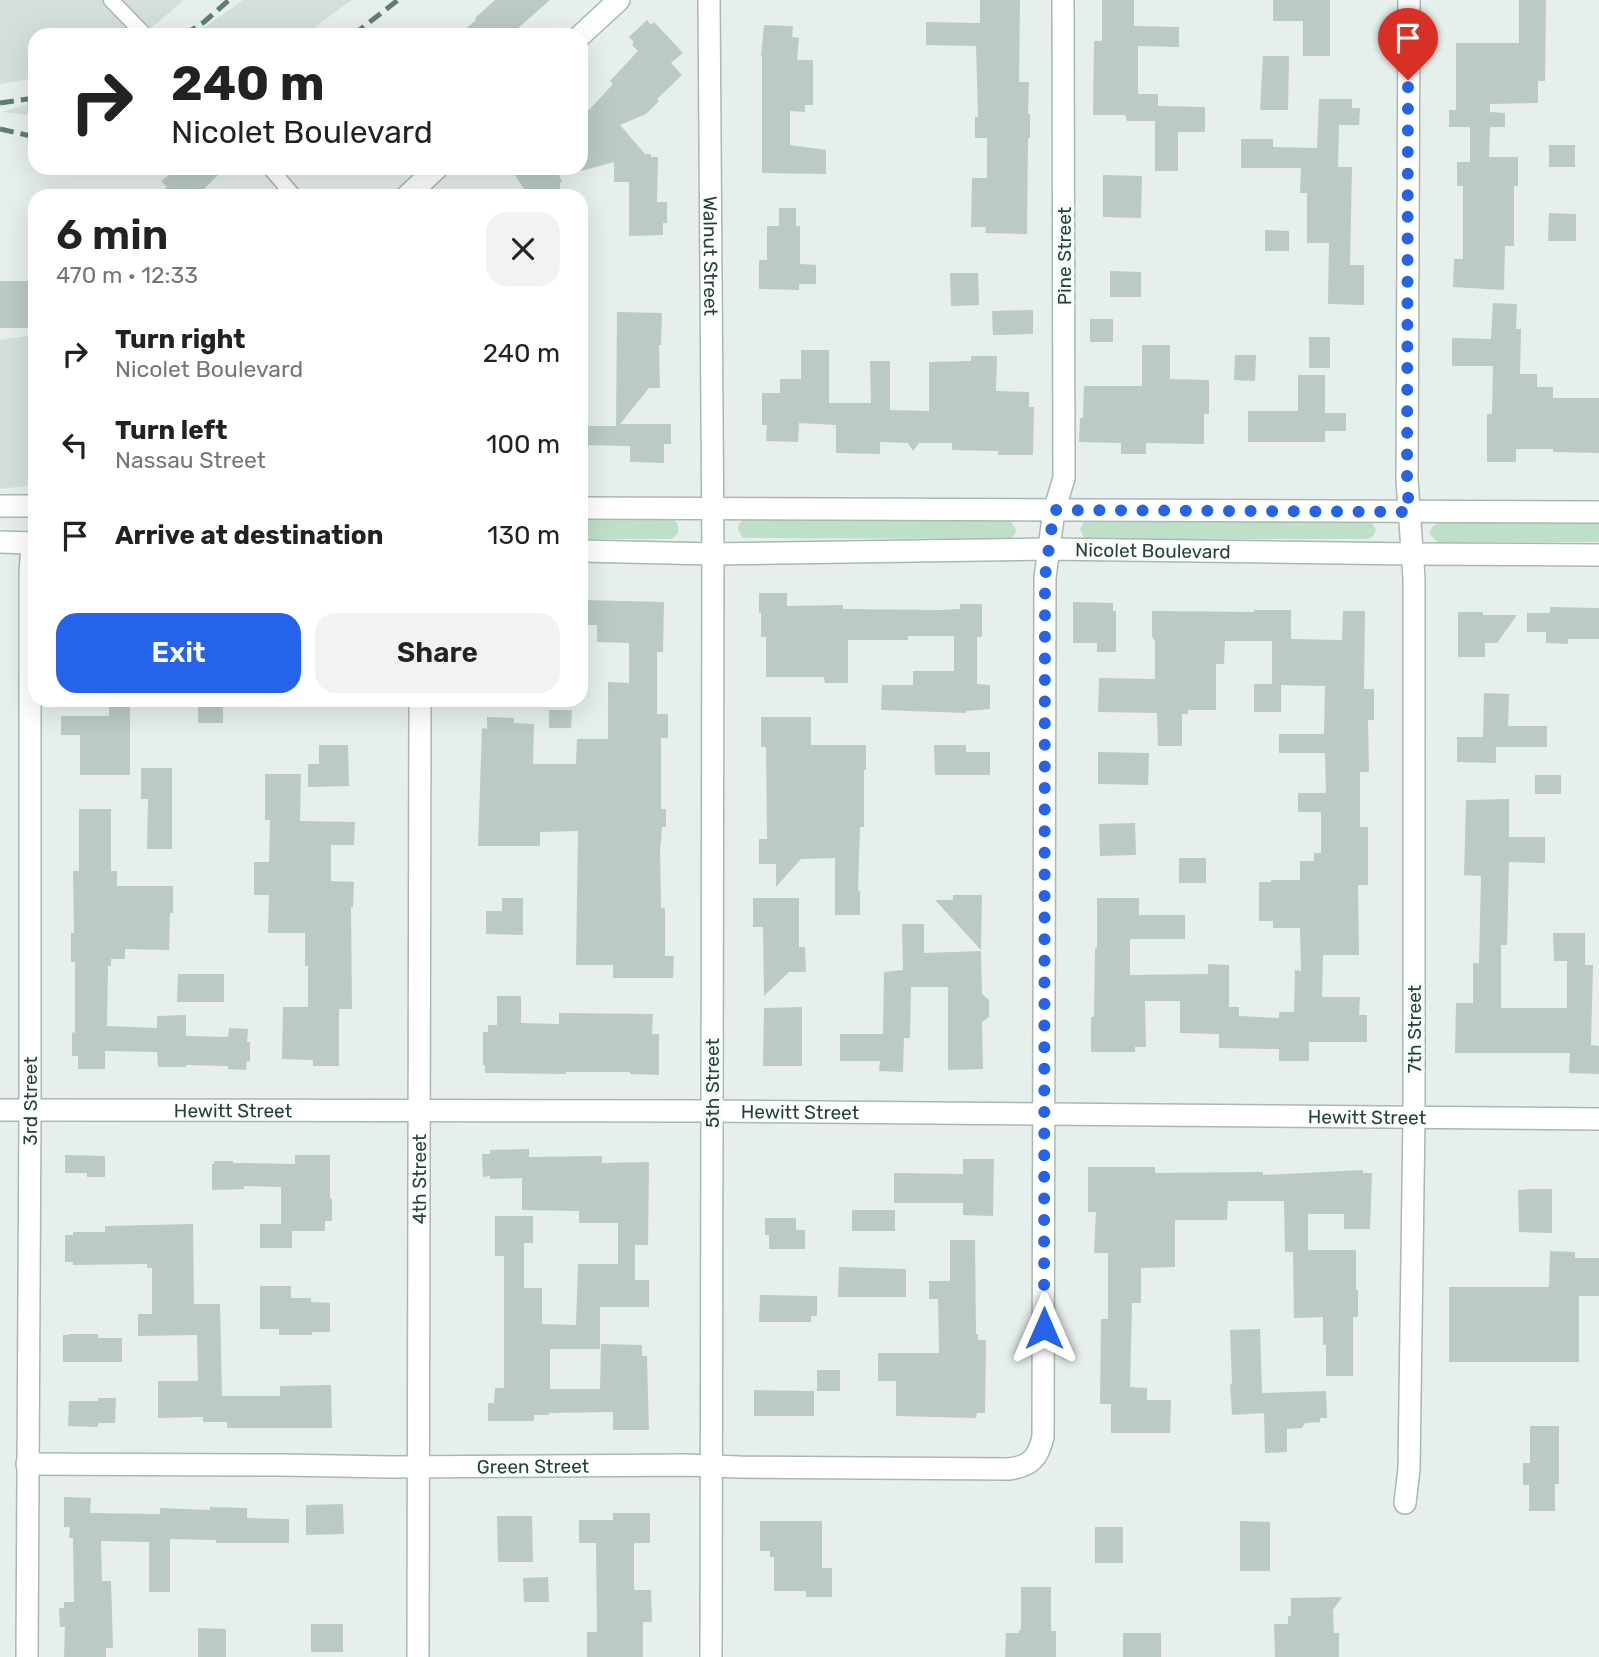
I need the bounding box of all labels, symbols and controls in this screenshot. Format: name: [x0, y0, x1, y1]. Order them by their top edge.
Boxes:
pin: [1378, 8, 1438, 80]
icon: arrive: [1389, 19, 1427, 57]
text: 240 m: [171, 54, 325, 112]
icon: right: [56, 56, 147, 147]
text: Nicolet Boulevard: [171, 113, 433, 151]
street label: Walnut Street: [699, 196, 723, 317]
street label: Pine Street: [1053, 206, 1076, 305]
text: 6 min: [56, 210, 168, 260]
button: close: [486, 212, 560, 286]
text: 470 m · 12:33: [56, 261, 198, 289]
text: Turn right: [115, 324, 245, 355]
icon: right: [56, 335, 94, 373]
text: 240 m: [483, 338, 560, 369]
text: Nicolet Boulevard: [115, 355, 303, 383]
text: Turn left: [115, 415, 227, 446]
icon: left: [56, 426, 94, 464]
text: 100 m: [486, 429, 560, 460]
text: Nassau Street: [115, 446, 266, 474]
icon: arrive: [56, 517, 94, 555]
text: Arrive at destination: [115, 520, 383, 551]
text: 130 m: [487, 520, 560, 551]
street label: Nicolet Boulevard: [1075, 538, 1231, 563]
button: Exit: [56, 613, 301, 693]
button: Share: [315, 613, 560, 693]
street label: 7th Street: [1403, 984, 1426, 1073]
street label: 5th Street: [701, 1037, 724, 1128]
street label: 3rd Street: [18, 1056, 42, 1146]
street label: Hewitt Street: [174, 1099, 293, 1122]
street label: Hewitt Street: [741, 1100, 860, 1124]
street label: Hewitt Street: [1308, 1105, 1427, 1129]
street label: 4th Street: [407, 1133, 431, 1224]
position arrow: [1007, 1291, 1081, 1365]
street label: Green Street: [477, 1454, 590, 1478]

